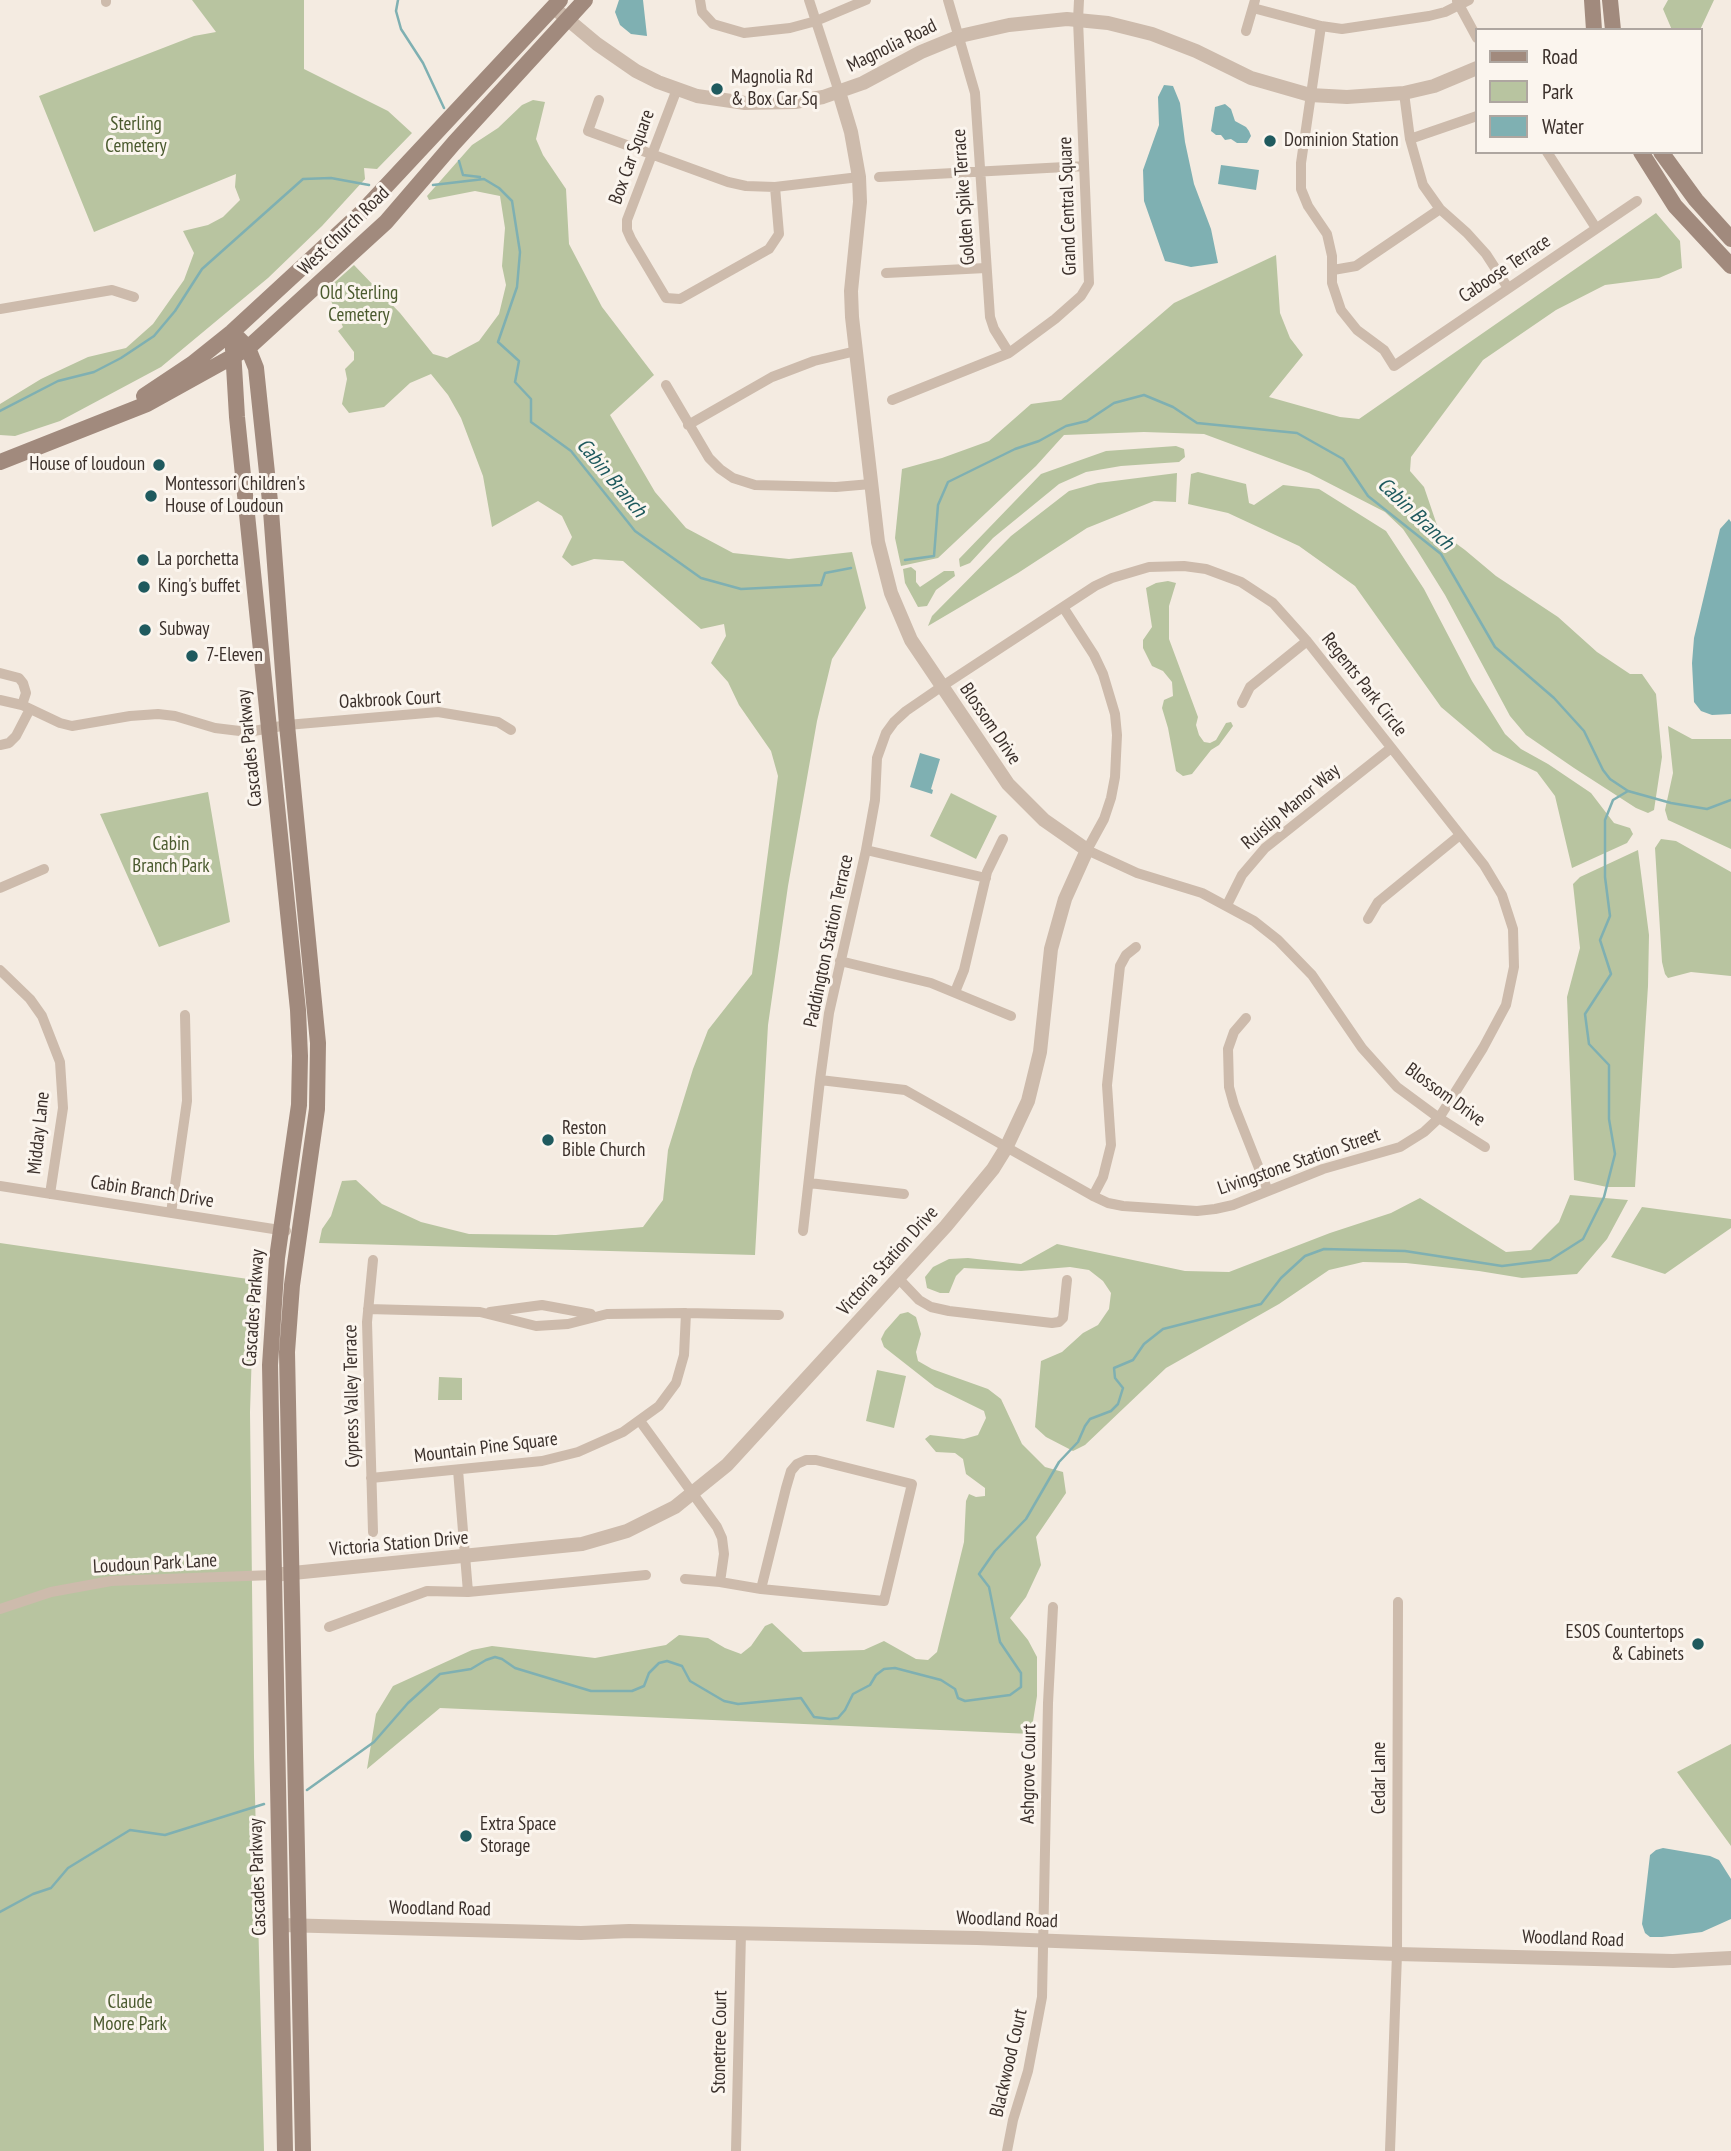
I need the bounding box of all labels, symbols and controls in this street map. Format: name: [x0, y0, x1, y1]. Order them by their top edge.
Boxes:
street label: Magnolia Road: [843, 14, 941, 78]
legend: [1476, 28, 1703, 154]
text: Road: [1542, 43, 1578, 70]
place label: Magnolia Rd & Box Car Sq: [731, 67, 818, 111]
text: Park: [1542, 78, 1573, 105]
marker: Magnolia Rd & Box Car Sq: [709, 81, 725, 97]
street label: Box Car Square: [604, 107, 660, 207]
text: Water: [1542, 113, 1584, 140]
park label: Sterling Cemetery: [105, 114, 167, 158]
street label: Golden Spike Terrace: [948, 128, 980, 266]
place label: Dominion Station: [1284, 130, 1399, 152]
marker: Dominion Station: [1262, 133, 1278, 149]
street label: Grand Central Square: [1054, 136, 1082, 276]
street label: West Church Road: [294, 182, 394, 280]
street label: Caboose Terrace: [1455, 230, 1555, 308]
park label: Old Sterling Cemetery: [320, 283, 398, 327]
water label: Cabin Branch: [571, 433, 651, 523]
place label: House of loudoun: [29, 454, 145, 476]
marker: House of loudoun: [151, 457, 167, 473]
water label: Cabin Branch: [1372, 472, 1458, 556]
place label: Montessori Children's House of Loudoun: [165, 474, 305, 518]
marker: Montessori Children's House of Loudoun: [143, 488, 159, 504]
place label: La porchetta: [157, 549, 239, 571]
marker: La porchetta: [135, 552, 151, 568]
place label: King's buffet: [158, 576, 240, 598]
marker: King's buffet: [136, 579, 152, 595]
place label: Subway: [159, 619, 209, 641]
marker: Subway: [137, 622, 153, 638]
street label: Regents Park Circle: [1316, 629, 1412, 741]
place label: 7-Eleven: [206, 645, 263, 667]
marker: 7-Eleven: [184, 648, 200, 664]
street label: Blossom Drive: [954, 679, 1026, 769]
street label: Oakbrook Court: [338, 686, 442, 714]
street label: Cascades Parkway: [233, 688, 267, 808]
street label: Ruislip Manor Way: [1237, 759, 1345, 855]
park label: Cabin Branch Park: [132, 834, 210, 878]
street label: Paddington Station Terrace: [800, 853, 858, 1029]
street label: Blossom Drive: [1400, 1058, 1490, 1132]
street label: Midday Lane: [23, 1091, 55, 1175]
place label: Reston Bible Church: [562, 1118, 645, 1162]
street label: Livingstone Station Street: [1215, 1124, 1383, 1200]
marker: Reston Bible Church: [540, 1132, 556, 1148]
street label: Cabin Branch Drive: [89, 1171, 215, 1213]
street label: Victoria Station Drive: [833, 1202, 943, 1320]
street label: Cascades Parkway: [239, 1249, 269, 1367]
street label: Cypress Valley Terrace: [339, 1324, 365, 1468]
street label: Mountain Pine Square: [413, 1428, 559, 1468]
street label: Victoria Station Drive: [329, 1527, 469, 1561]
street label: Loudoun Park Lane: [92, 1549, 218, 1579]
place label: ESOS Countertops & Cabinets: [1566, 1622, 1684, 1666]
marker: ESOS Countertops & Cabinets: [1690, 1636, 1706, 1652]
street label: Ashgrove Court: [1017, 1724, 1041, 1824]
street label: Cedar Lane: [1369, 1742, 1391, 1814]
place label: Extra Space Storage: [480, 1814, 556, 1858]
street label: Cascades Parkway: [245, 1818, 271, 1936]
marker: Extra Space Storage: [458, 1828, 474, 1844]
street label: Woodland Road: [389, 1897, 491, 1921]
street label: Woodland Road: [956, 1907, 1058, 1933]
street label: Woodland Road: [1522, 1926, 1624, 1952]
street label: Stonetree Court: [708, 1990, 732, 2094]
park label: Claude Moore Park: [93, 1992, 167, 2036]
street label: Blackwood Court: [985, 2007, 1033, 2119]

